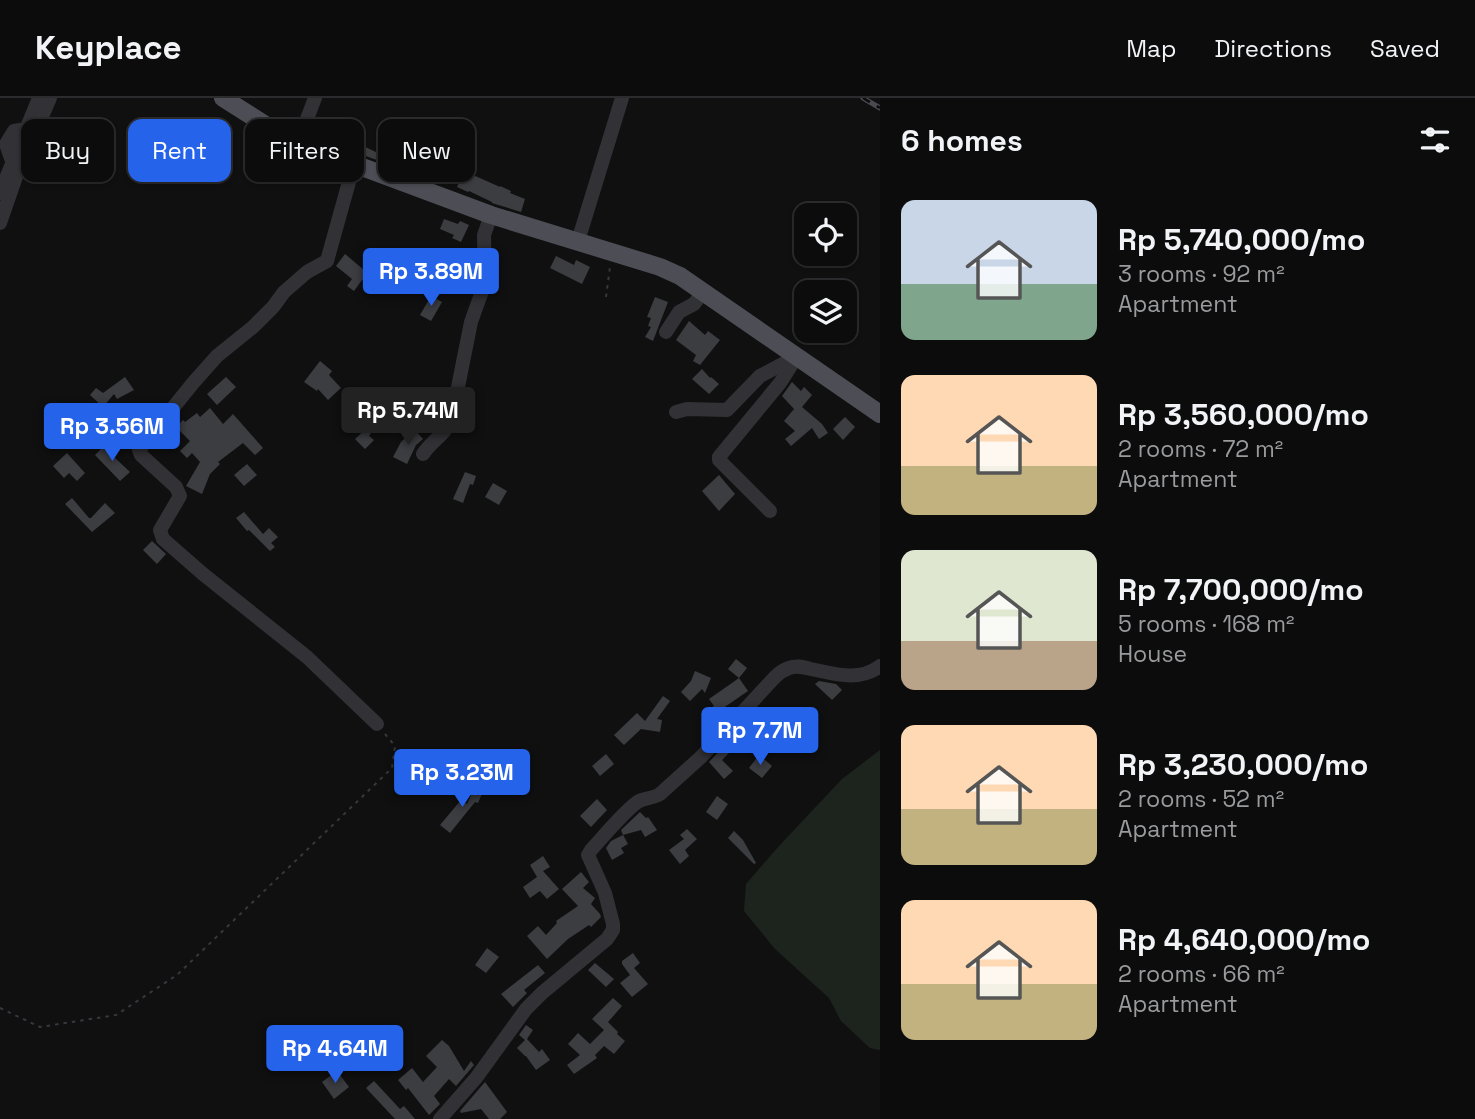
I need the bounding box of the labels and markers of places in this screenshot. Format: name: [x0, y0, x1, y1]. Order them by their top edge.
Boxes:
pin: Rp 3.89M: [359, 248, 503, 308]
pin: Rp 5.74M: [336, 388, 480, 447]
pin: Rp 3.56M: [40, 404, 184, 463]
pin: Rp 7.7M: [695, 708, 825, 767]
pin: Rp 3.23M: [390, 750, 534, 809]
pin: Rp 4.64M: [263, 1026, 407, 1085]

